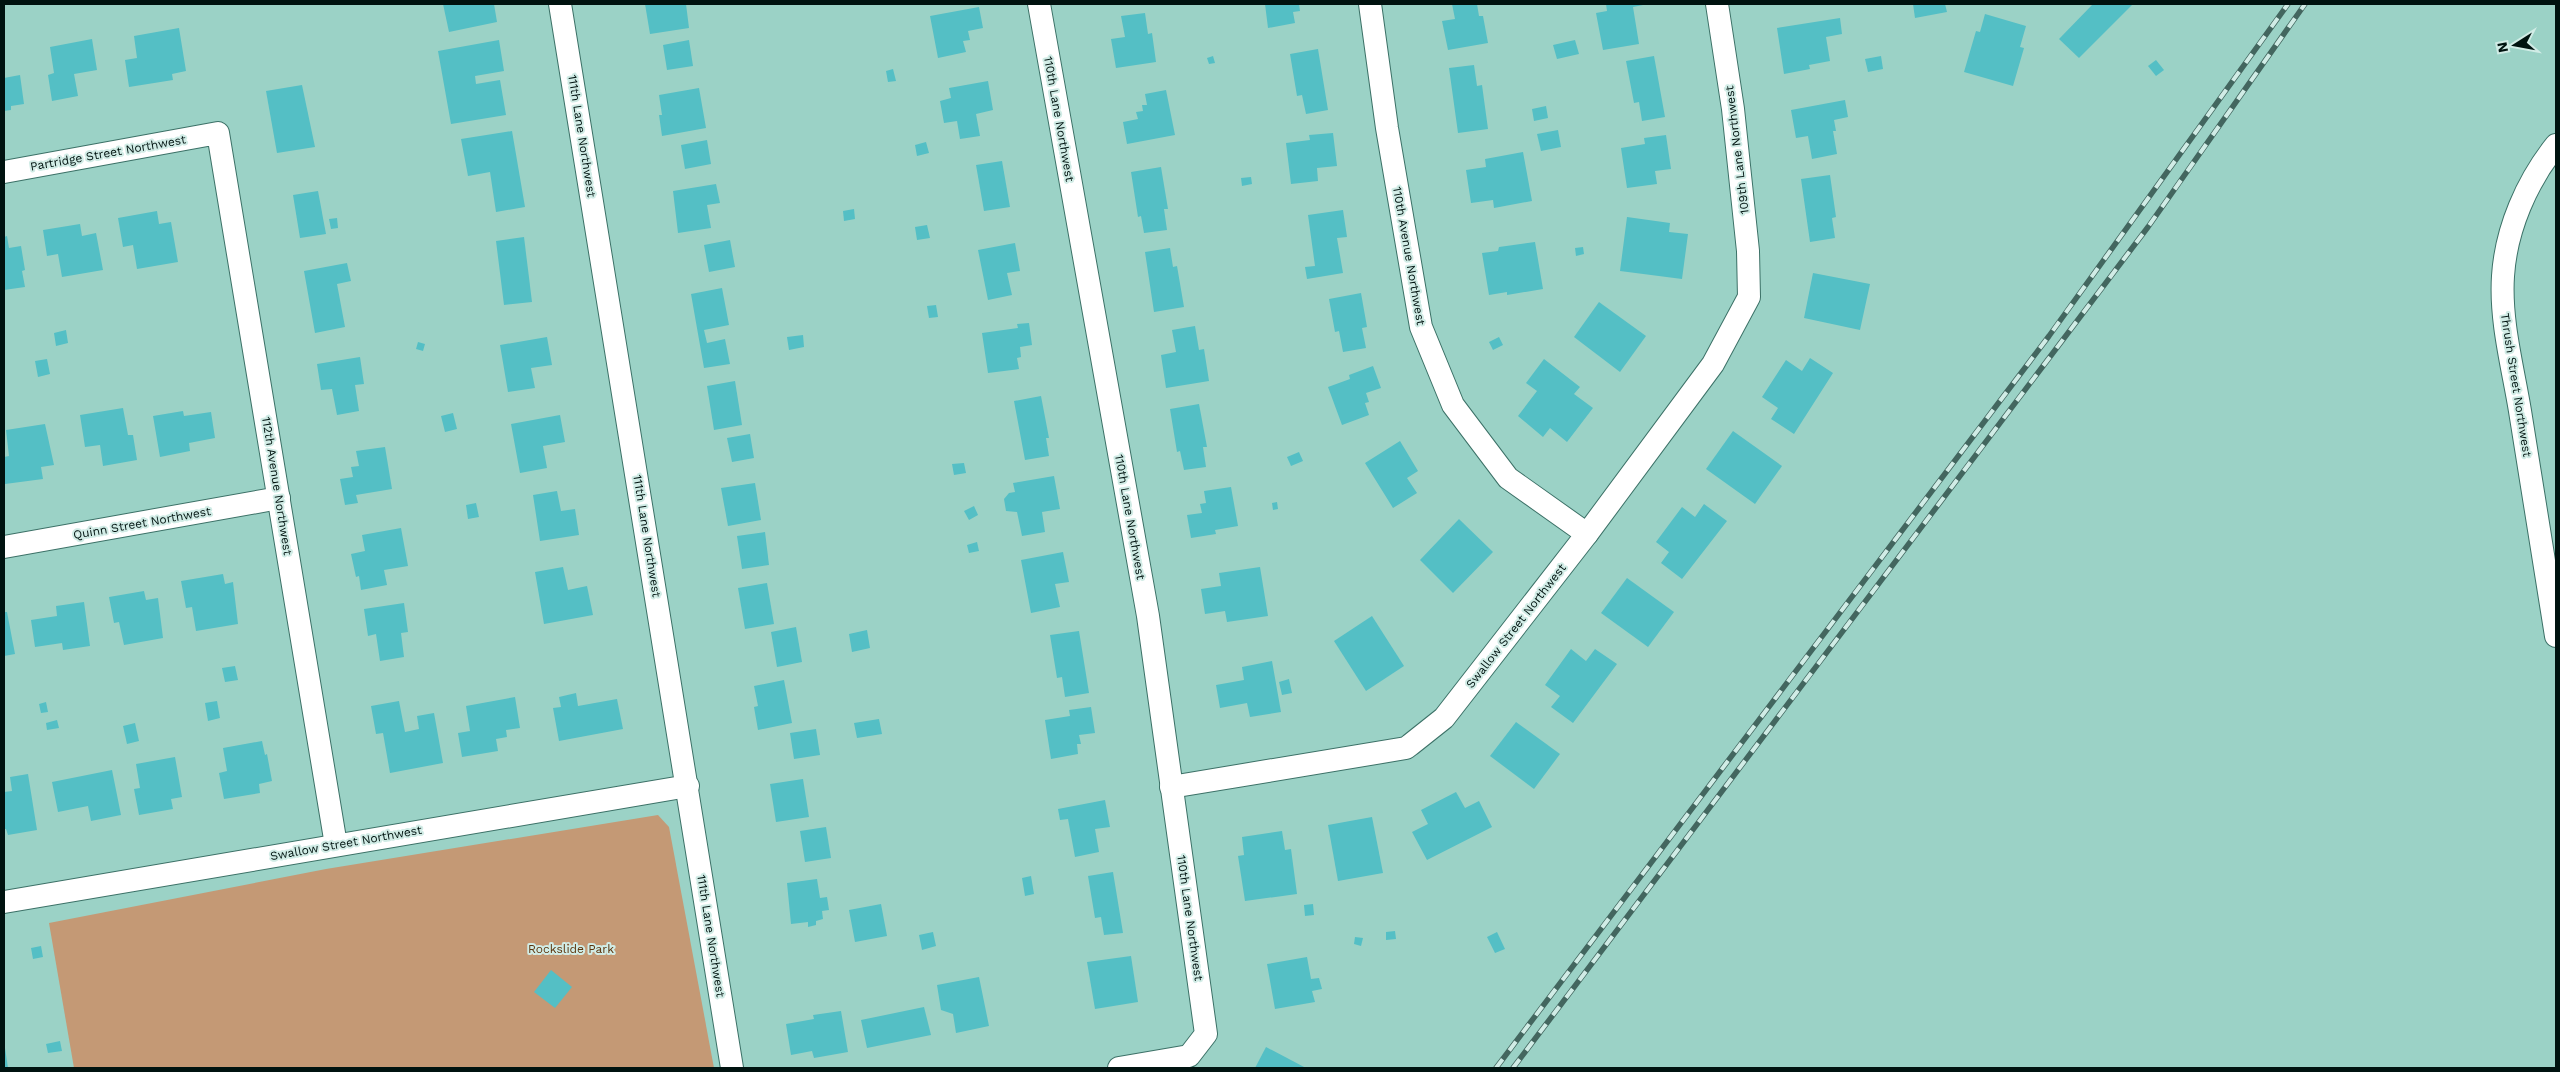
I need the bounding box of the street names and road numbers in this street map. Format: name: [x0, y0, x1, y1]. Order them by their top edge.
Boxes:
street label: 110th Lane Northwest: [1041, 55, 1077, 183]
street label: 111th Lane Northwest: [565, 74, 599, 198]
street label: 109th Lane Northwest: [1722, 85, 1752, 215]
street label: Partridge Street Northwest: [29, 132, 187, 174]
street label: 110th Avenue Northwest: [1390, 186, 1428, 326]
street label: Thrush Street Northwest: [2498, 312, 2534, 458]
street label: 112th Avenue Northwest: [259, 416, 295, 556]
street label: 110th Lane Northwest: [1112, 453, 1148, 581]
street label: 111th Lane Northwest: [630, 474, 664, 598]
street label: Quinn Street Northwest: [72, 504, 212, 542]
street label: Swallow Street Northwest: [1463, 561, 1569, 691]
street label: Swallow Street Northwest: [269, 823, 423, 863]
street label: 110th Lane Northwest: [1174, 854, 1206, 982]
street label: 111th Lane Northwest: [694, 874, 728, 998]

